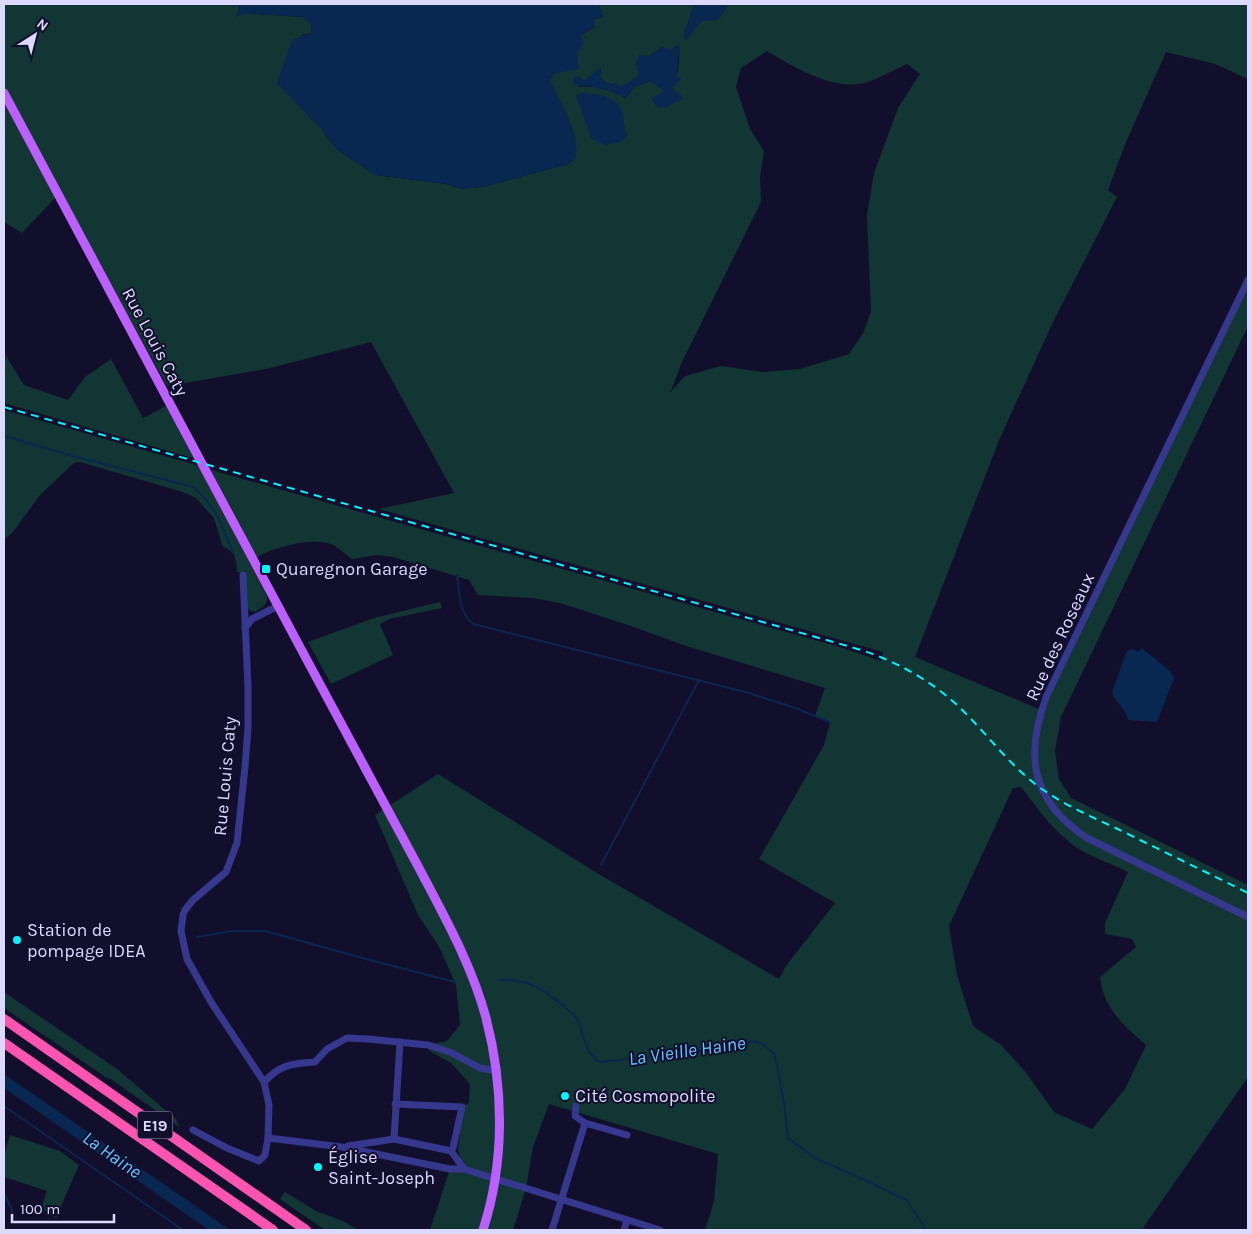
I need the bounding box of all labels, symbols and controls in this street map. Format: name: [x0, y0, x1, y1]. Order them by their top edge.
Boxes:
north arrow: [10, 10, 60, 60]
text: N: [33, 15, 51, 35]
street label: Rue Louis Caty: [117, 284, 193, 401]
place label: Quaregnon Garage: [276, 558, 428, 580]
marker: Quaregnon Garage: [260, 563, 272, 575]
street label: Rue des Roseaux: [1021, 570, 1099, 704]
street label: Rue Louis Caty: [209, 715, 241, 837]
place label: Station de pompage IDEA: [27, 919, 146, 962]
marker: Station de pompage IDEA: [11, 934, 23, 946]
water label: La Vieille Haine: [627, 1032, 747, 1070]
place label: Cité Cosmopolite: [575, 1085, 715, 1107]
marker: Cité Cosmopolite: [559, 1090, 571, 1102]
road number: E19: [138, 1112, 172, 1138]
water label: La Haine: [78, 1127, 146, 1183]
place label: Église Saint-Joseph: [328, 1145, 435, 1189]
marker: Église Saint-Joseph: [312, 1161, 324, 1173]
scale bar: [12, 1192, 115, 1224]
text: 100 m: [20, 1200, 60, 1218]

